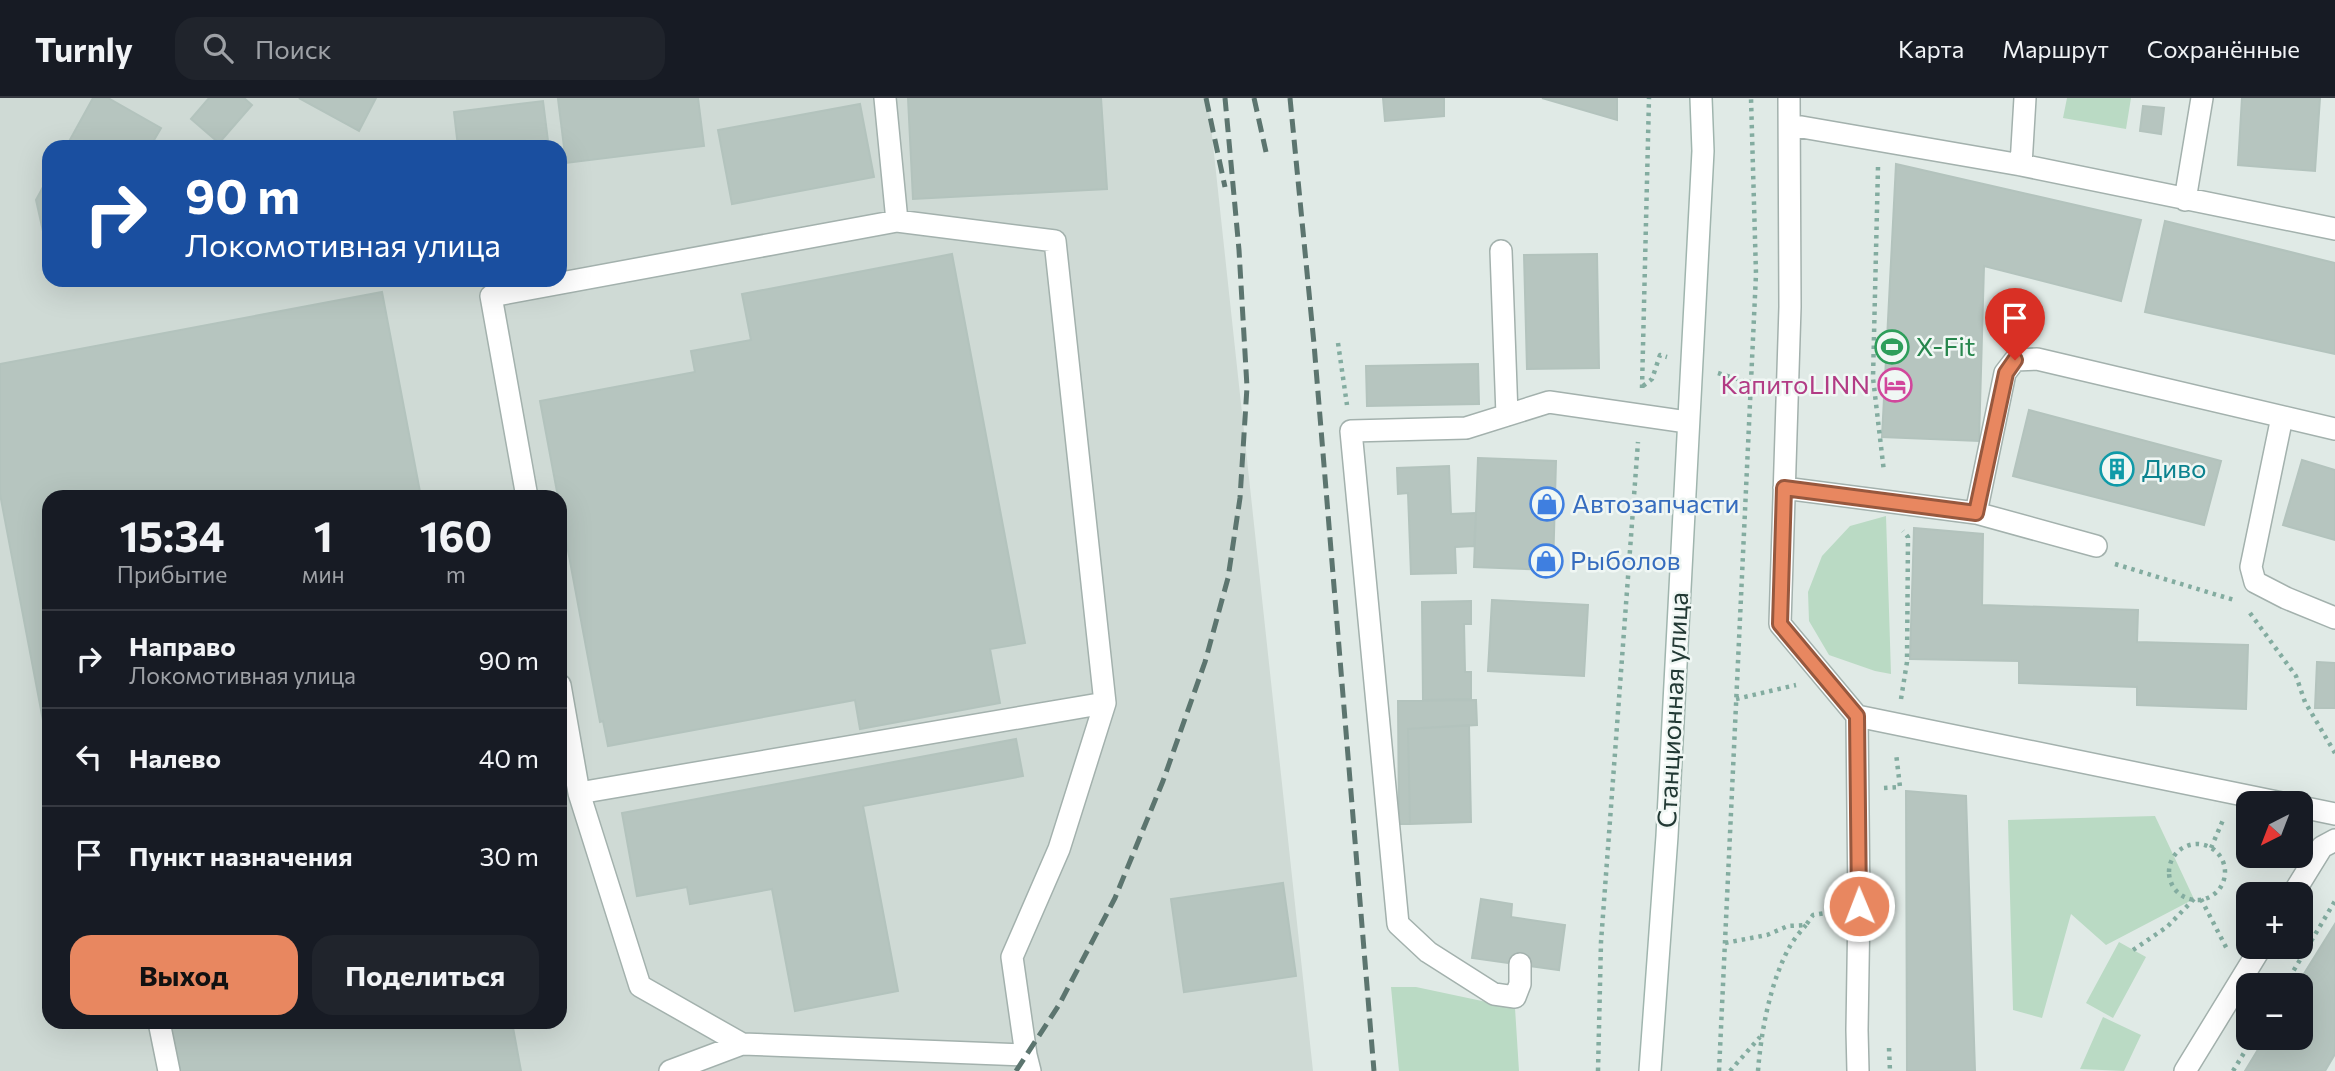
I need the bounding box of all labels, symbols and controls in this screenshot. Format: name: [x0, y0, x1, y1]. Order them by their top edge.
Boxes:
search box: [175, 17, 665, 80]
text: Turnly: [35, 28, 133, 69]
icon: search: [199, 29, 237, 67]
text: Поиск: [255, 33, 332, 64]
text: Карта: [1898, 34, 1964, 63]
text: Маршрут: [2002, 34, 2109, 63]
text: Сохранённые: [2147, 34, 2300, 63]
text: 90 m: [185, 164, 300, 224]
icon: right: [70, 168, 161, 259]
text: Локомотивная улица: [185, 224, 501, 264]
pin: [1985, 288, 2045, 360]
icon: arrive: [1996, 299, 2034, 337]
sports icon: X-Fit: [1873, 328, 1911, 366]
place label: X-Fit: [1916, 330, 1976, 361]
hotel icon: КапитоLINN: [1876, 366, 1914, 404]
place label: КапитоLINN: [1720, 368, 1870, 399]
building icon: Диво: [2098, 450, 2136, 488]
place label: Диво: [2142, 452, 2207, 483]
shop icon: Автозапчасти: [1528, 485, 1566, 523]
place label: Автозапчасти: [1572, 487, 1739, 518]
text: 15:34: [120, 509, 224, 561]
text: 1: [314, 509, 333, 561]
text: 160: [419, 509, 492, 561]
shop icon: Рыболов: [1527, 542, 1565, 580]
place label: Рыболов: [1570, 544, 1681, 575]
text: Прибытие: [117, 560, 227, 588]
text: мин: [302, 560, 345, 588]
text: m: [446, 560, 466, 588]
street label: Станционная улица: [1650, 591, 1693, 829]
text: Направо: [129, 630, 236, 661]
icon: right: [70, 640, 108, 678]
text: 90 m: [479, 644, 539, 675]
text: Локомотивная улица: [129, 661, 356, 689]
icon: left: [70, 738, 108, 776]
text: Налево: [129, 742, 221, 773]
text: 40 m: [479, 742, 539, 773]
north arrow: [2236, 791, 2314, 868]
map controls: [2236, 791, 2313, 1050]
icon: arrive: [70, 836, 108, 874]
text: Пункт назначения: [129, 840, 353, 871]
text: 30 m: [480, 840, 539, 871]
position arrow: [1822, 869, 1896, 943]
button: +: [2236, 882, 2313, 959]
button: Выход: [70, 935, 298, 1015]
button: Поделиться: [312, 935, 539, 1015]
button: −: [2236, 973, 2313, 1050]

